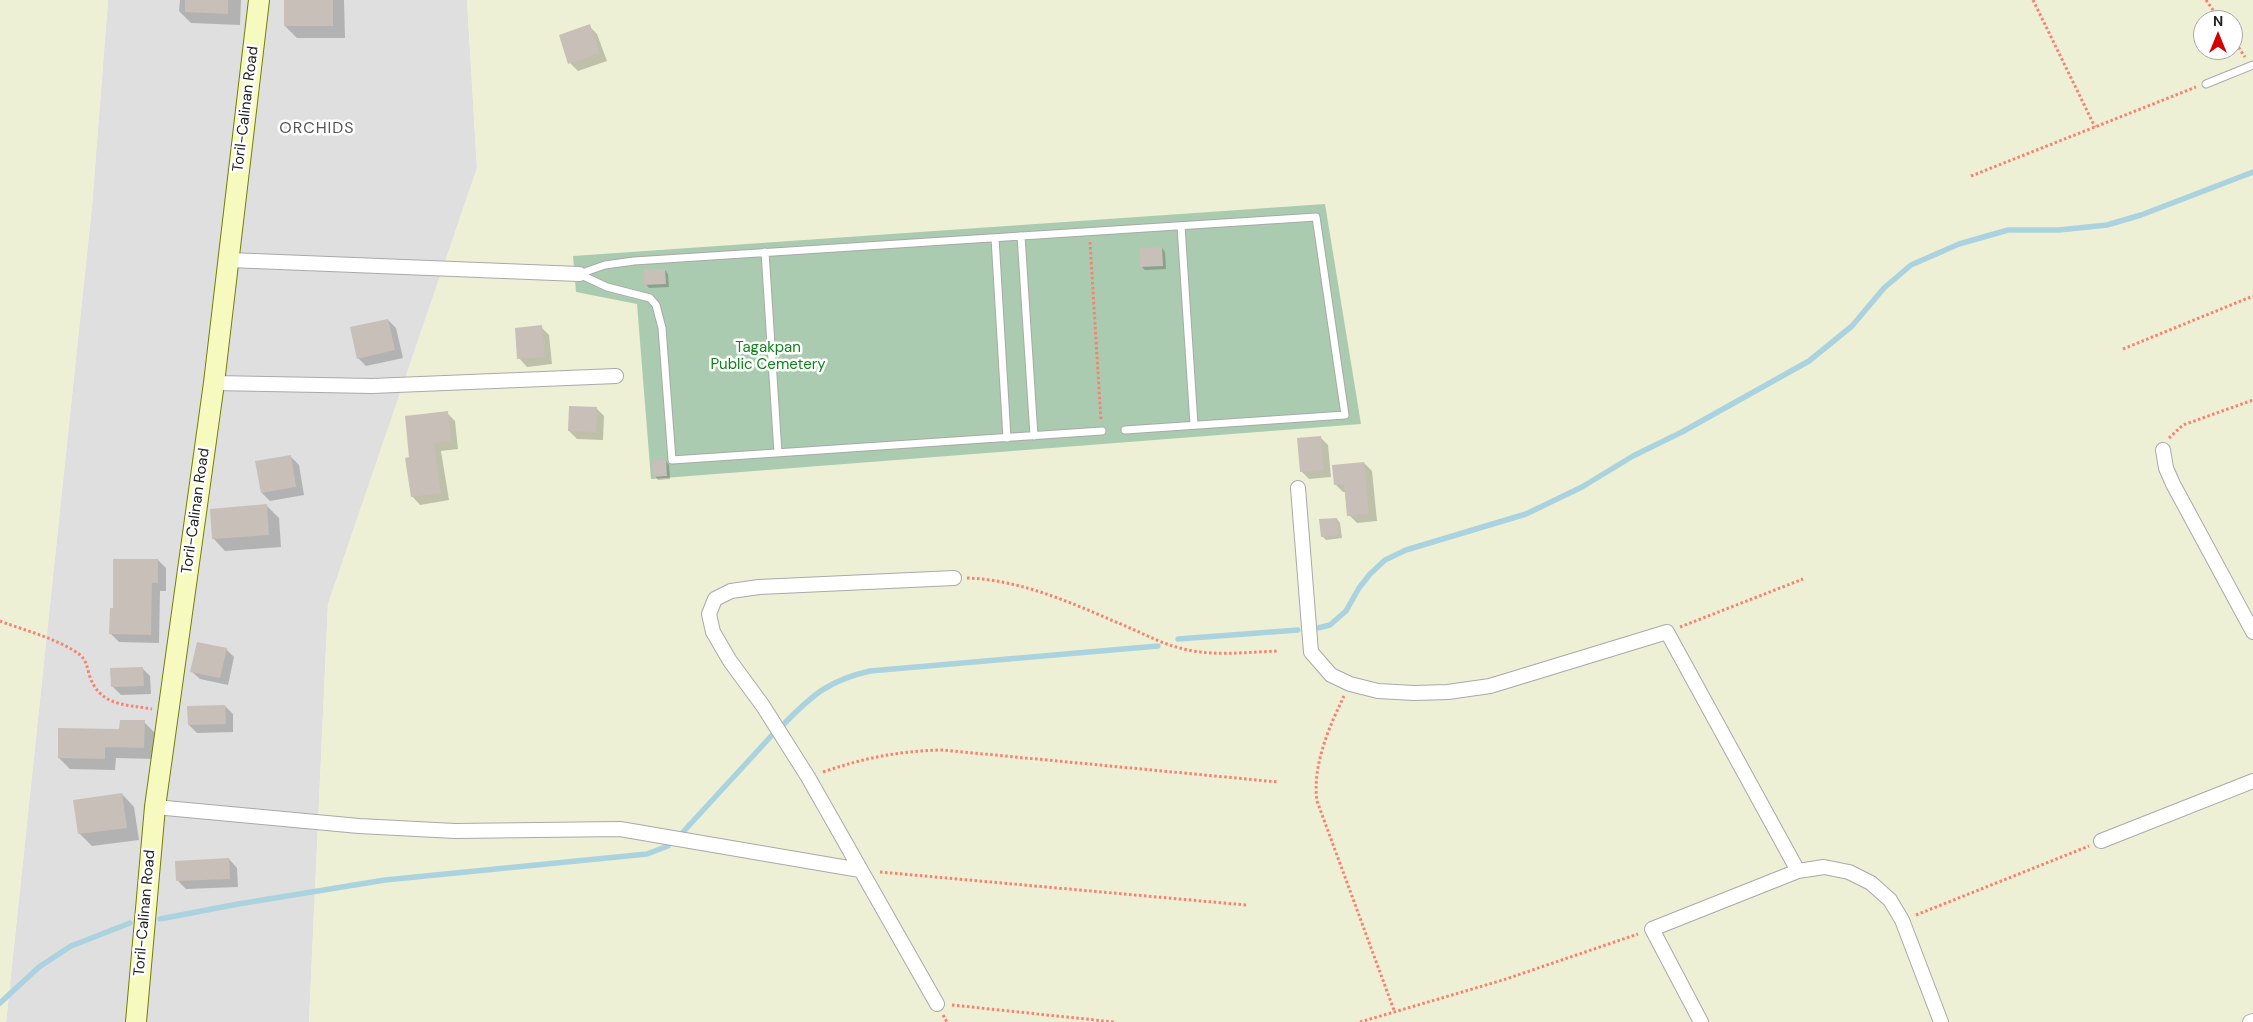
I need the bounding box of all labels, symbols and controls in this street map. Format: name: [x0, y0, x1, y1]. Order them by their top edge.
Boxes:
north arrow: [2193, 10, 2243, 60]
text: N: [2213, 12, 2223, 30]
street label: Toril-Calinan Road: [229, 45, 263, 173]
district label: ORCHIDS: [278, 119, 356, 139]
park label: Tagakpan Public Cemetery: [710, 339, 826, 374]
street label: Toril-Calinan Road: [178, 447, 214, 575]
street label: Toril-Calinan Road: [131, 849, 159, 977]

